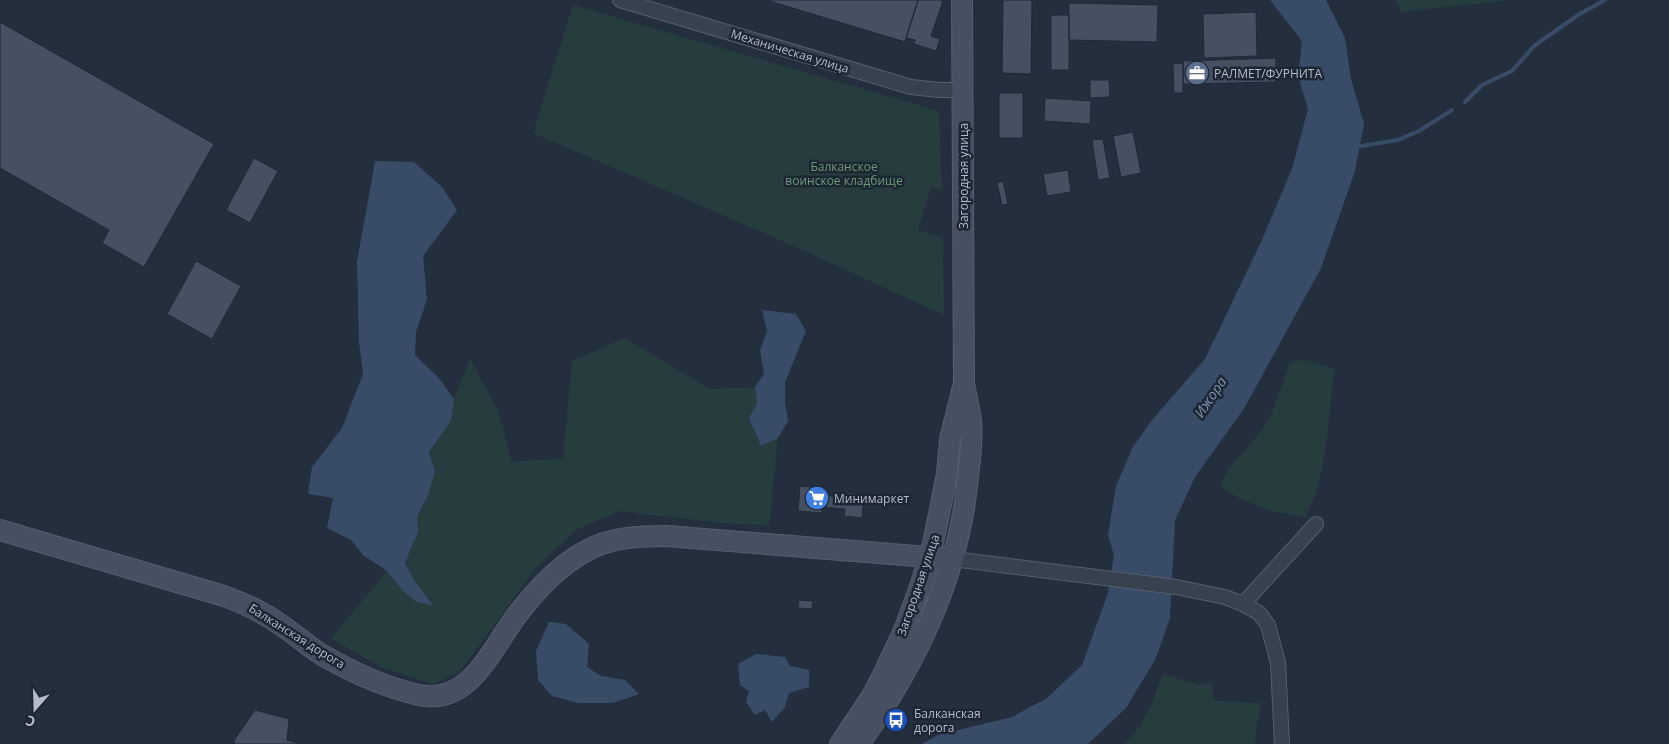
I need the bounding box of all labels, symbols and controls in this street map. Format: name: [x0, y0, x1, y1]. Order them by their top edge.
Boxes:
street label: Механическая улица: [729, 25, 851, 77]
office icon: РАЛМЕТ/ФУРНИТА: [1184, 60, 1210, 86]
place label: РАЛМЕТ/ФУРНИТА: [1214, 65, 1322, 82]
street label: Загородная улица: [955, 123, 972, 229]
park label: Балканское воинское кладбище: [785, 158, 903, 189]
water label: Ижора: [1189, 373, 1231, 421]
supermarket icon: Минимаркет: [804, 485, 830, 511]
place label: Минимаркет: [834, 490, 909, 507]
street label: Загородная улица: [893, 532, 943, 638]
street label: Балканская дорога: [246, 600, 348, 672]
north arrow: [10, 684, 60, 734]
place label: Балканская дорога: [914, 705, 981, 736]
bus stop icon: Балканская дорога: [883, 707, 909, 733]
text: С: [23, 711, 38, 732]

